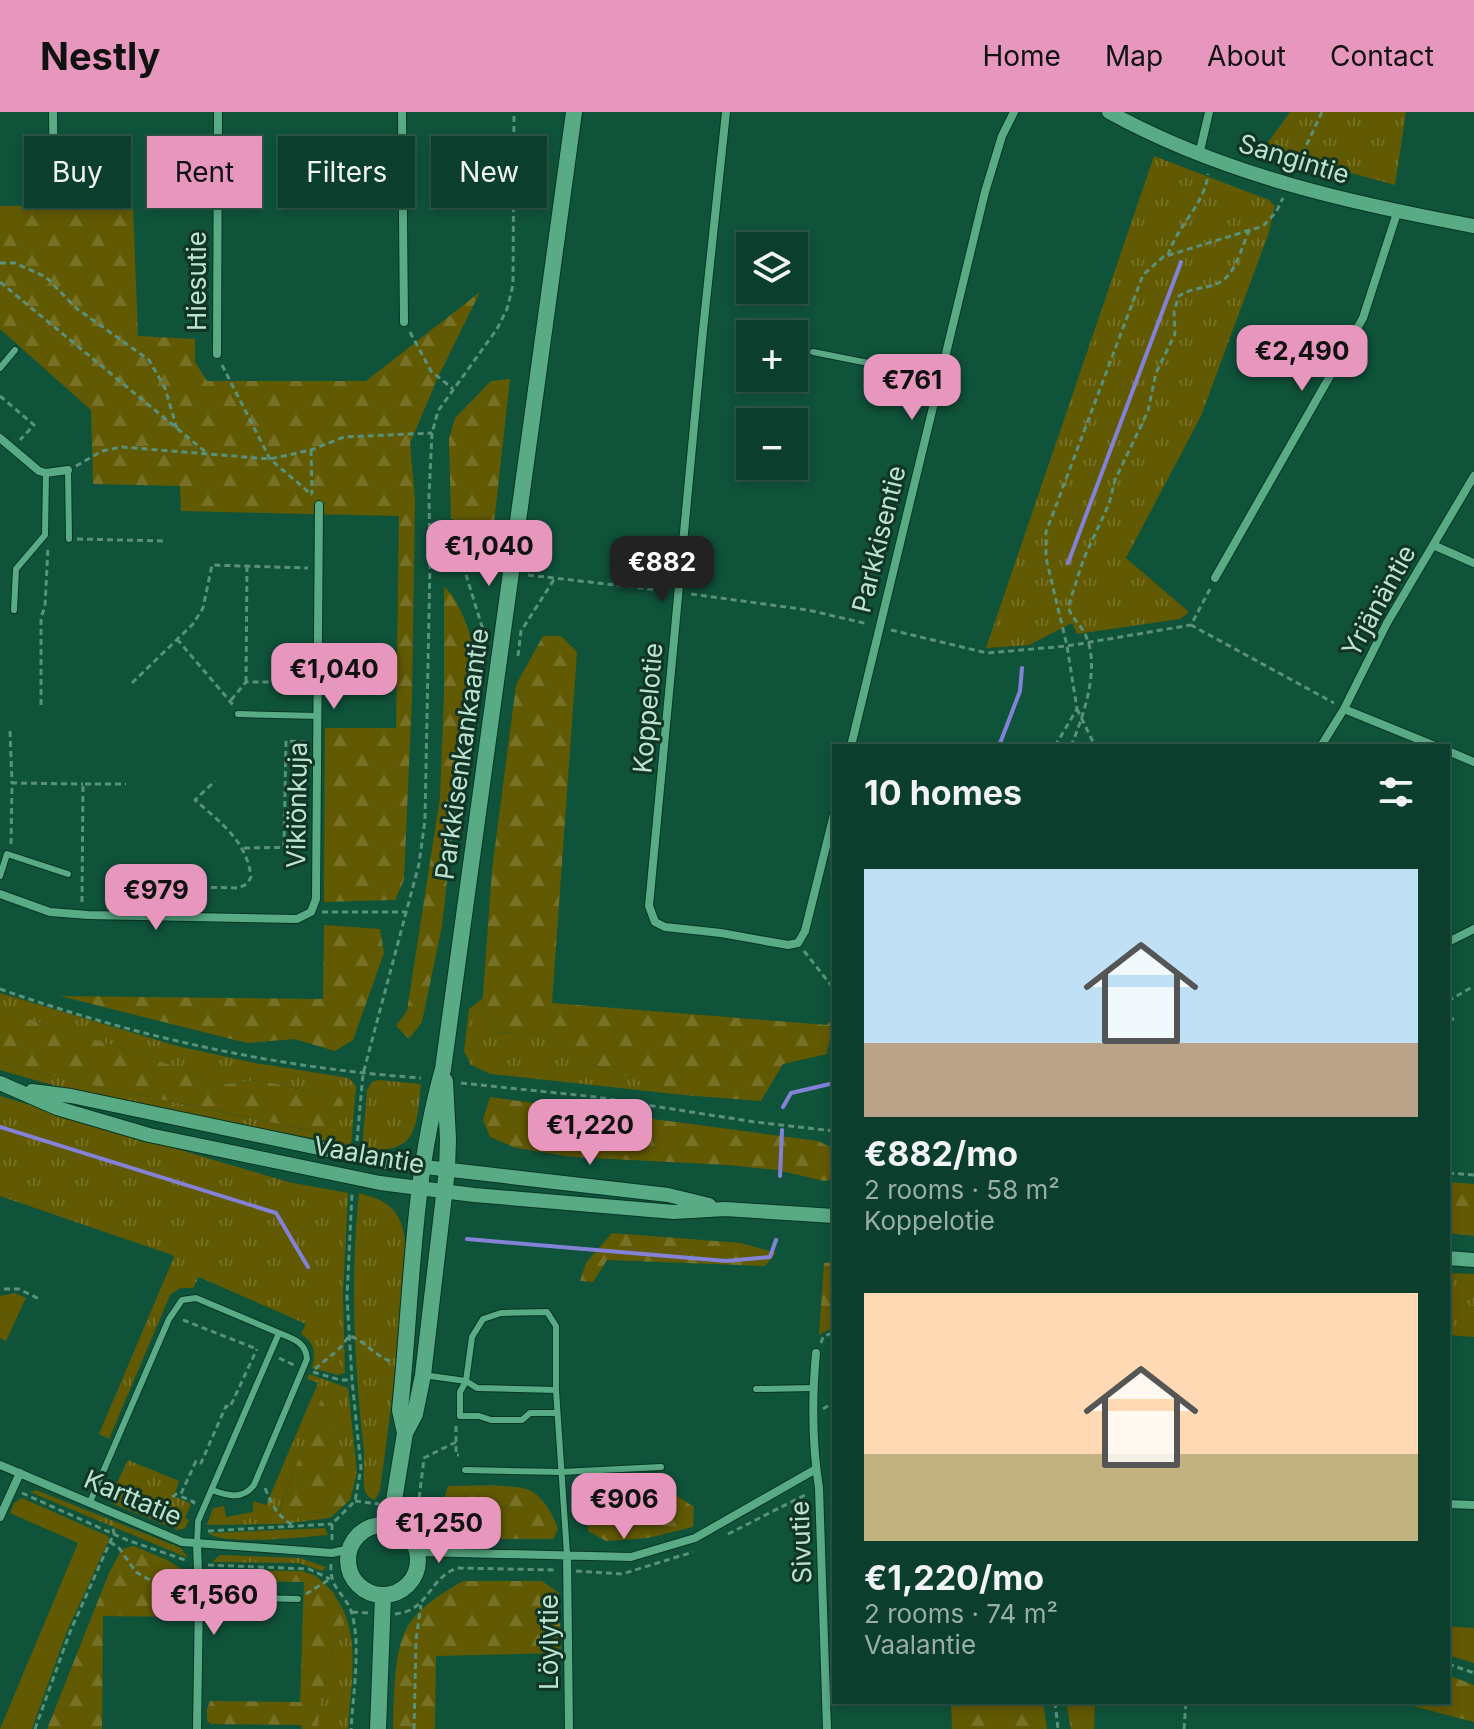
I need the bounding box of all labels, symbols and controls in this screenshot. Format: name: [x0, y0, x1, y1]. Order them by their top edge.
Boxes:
text: Nestly: [40, 33, 160, 79]
text: Home: [982, 39, 1061, 73]
text: Map: [1105, 39, 1163, 73]
text: About: [1207, 39, 1286, 73]
text: Contact: [1330, 39, 1434, 73]
street label: Sangintie: [1235, 127, 1353, 190]
chip: Buy: [24, 136, 131, 208]
chip: Rent: [147, 136, 262, 208]
chip: Filters: [278, 136, 415, 208]
chip: New: [431, 136, 547, 208]
street label: Hiesutie: [181, 231, 212, 331]
map controls: [736, 232, 808, 480]
button: layers: [736, 232, 808, 304]
button: +: [736, 320, 808, 392]
pin: €2,490: [1237, 325, 1367, 393]
text: €2,490: [1255, 335, 1349, 366]
pin: €761: [865, 354, 959, 422]
text: €761: [882, 364, 942, 395]
button: −: [736, 408, 808, 480]
street label: Parkkisentie: [845, 462, 912, 616]
pin: €1,040: [424, 520, 554, 588]
text: €1,040: [444, 530, 534, 561]
pin: €882: [615, 536, 709, 604]
street label: Yrjänäntie: [1335, 539, 1422, 662]
text: €882: [628, 546, 696, 577]
street label: Parkkisenkankaantie: [429, 626, 494, 882]
street label: Koppelotie: [626, 641, 669, 775]
pin: €1,040: [269, 643, 399, 711]
text: €1,040: [289, 653, 379, 684]
street label: Vikiönkuja: [280, 742, 313, 868]
icon: filters: [1374, 770, 1418, 814]
text: 10 homes: [864, 772, 1022, 813]
pin: €979: [109, 864, 203, 932]
text: €979: [123, 874, 189, 905]
icon: home: [1069, 921, 1213, 1065]
pin: €1,220: [525, 1099, 655, 1167]
text: €1,220: [546, 1109, 634, 1140]
street label: Vaalantie: [311, 1130, 427, 1180]
text: €882/mo: [864, 1133, 1018, 1174]
text: 2 rooms · 58 m²: [864, 1174, 1060, 1205]
text: Koppelotie: [864, 1205, 995, 1236]
icon: home: [1069, 1345, 1213, 1489]
street label: Karttatie: [80, 1463, 187, 1532]
pin: €906: [577, 1473, 671, 1541]
text: €906: [589, 1483, 659, 1514]
pin: €1,250: [374, 1497, 504, 1565]
street label: Sivutie: [784, 1500, 817, 1584]
text: €1,250: [395, 1507, 483, 1538]
text: €1,220/mo: [864, 1557, 1044, 1598]
pin: €1,560: [149, 1569, 279, 1637]
text: €1,560: [170, 1579, 258, 1610]
street label: Löylytie: [533, 1594, 564, 1690]
text: 2 rooms · 74 m²: [864, 1598, 1058, 1629]
text: Vaalantie: [864, 1629, 976, 1660]

